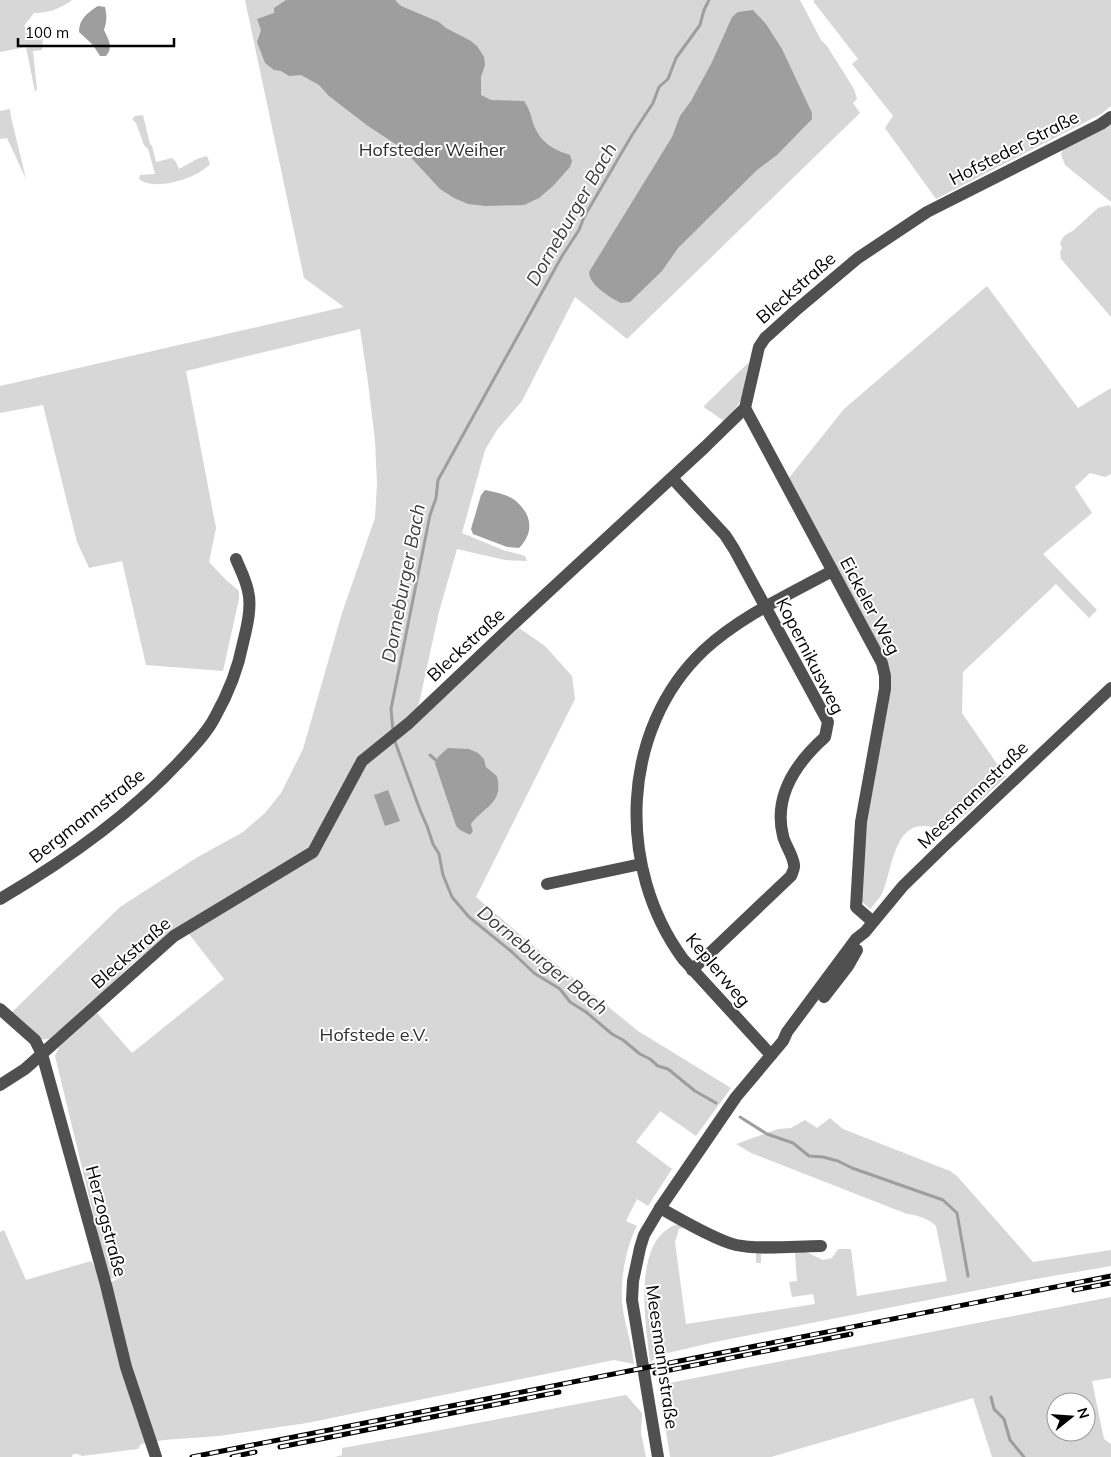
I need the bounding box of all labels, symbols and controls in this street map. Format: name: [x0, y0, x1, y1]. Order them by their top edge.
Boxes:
scale bar: [18, 15, 174, 47]
text: 100 m: [25, 23, 69, 42]
street label: Hofsteder Straße: [945, 105, 1083, 190]
park label: Hofsteder Weiher: [359, 138, 506, 161]
water label: Dorneburger Bach: [520, 138, 622, 290]
street label: Bleckstraße: [751, 247, 840, 328]
water label: Dorneburger Bach: [376, 502, 430, 664]
street label: Eickeler Weg: [835, 553, 906, 659]
street label: Kopernikusweg: [771, 594, 850, 718]
street label: Bleckstraße: [422, 603, 509, 686]
street label: Meesmannstraße: [912, 736, 1033, 853]
street label: Bergmannstraße: [24, 763, 149, 868]
water label: Dorneburger Bach: [473, 900, 613, 1020]
street label: Bleckstraße: [86, 912, 175, 993]
street label: Keplerweg: [681, 928, 756, 1011]
park label: Hofstede e.V.: [320, 1023, 428, 1046]
street label: Herzogstraße: [81, 1163, 132, 1279]
street label: Meesmannstraße: [641, 1283, 684, 1430]
north arrow: [1046, 1392, 1096, 1442]
text: N: [1073, 1406, 1094, 1421]

